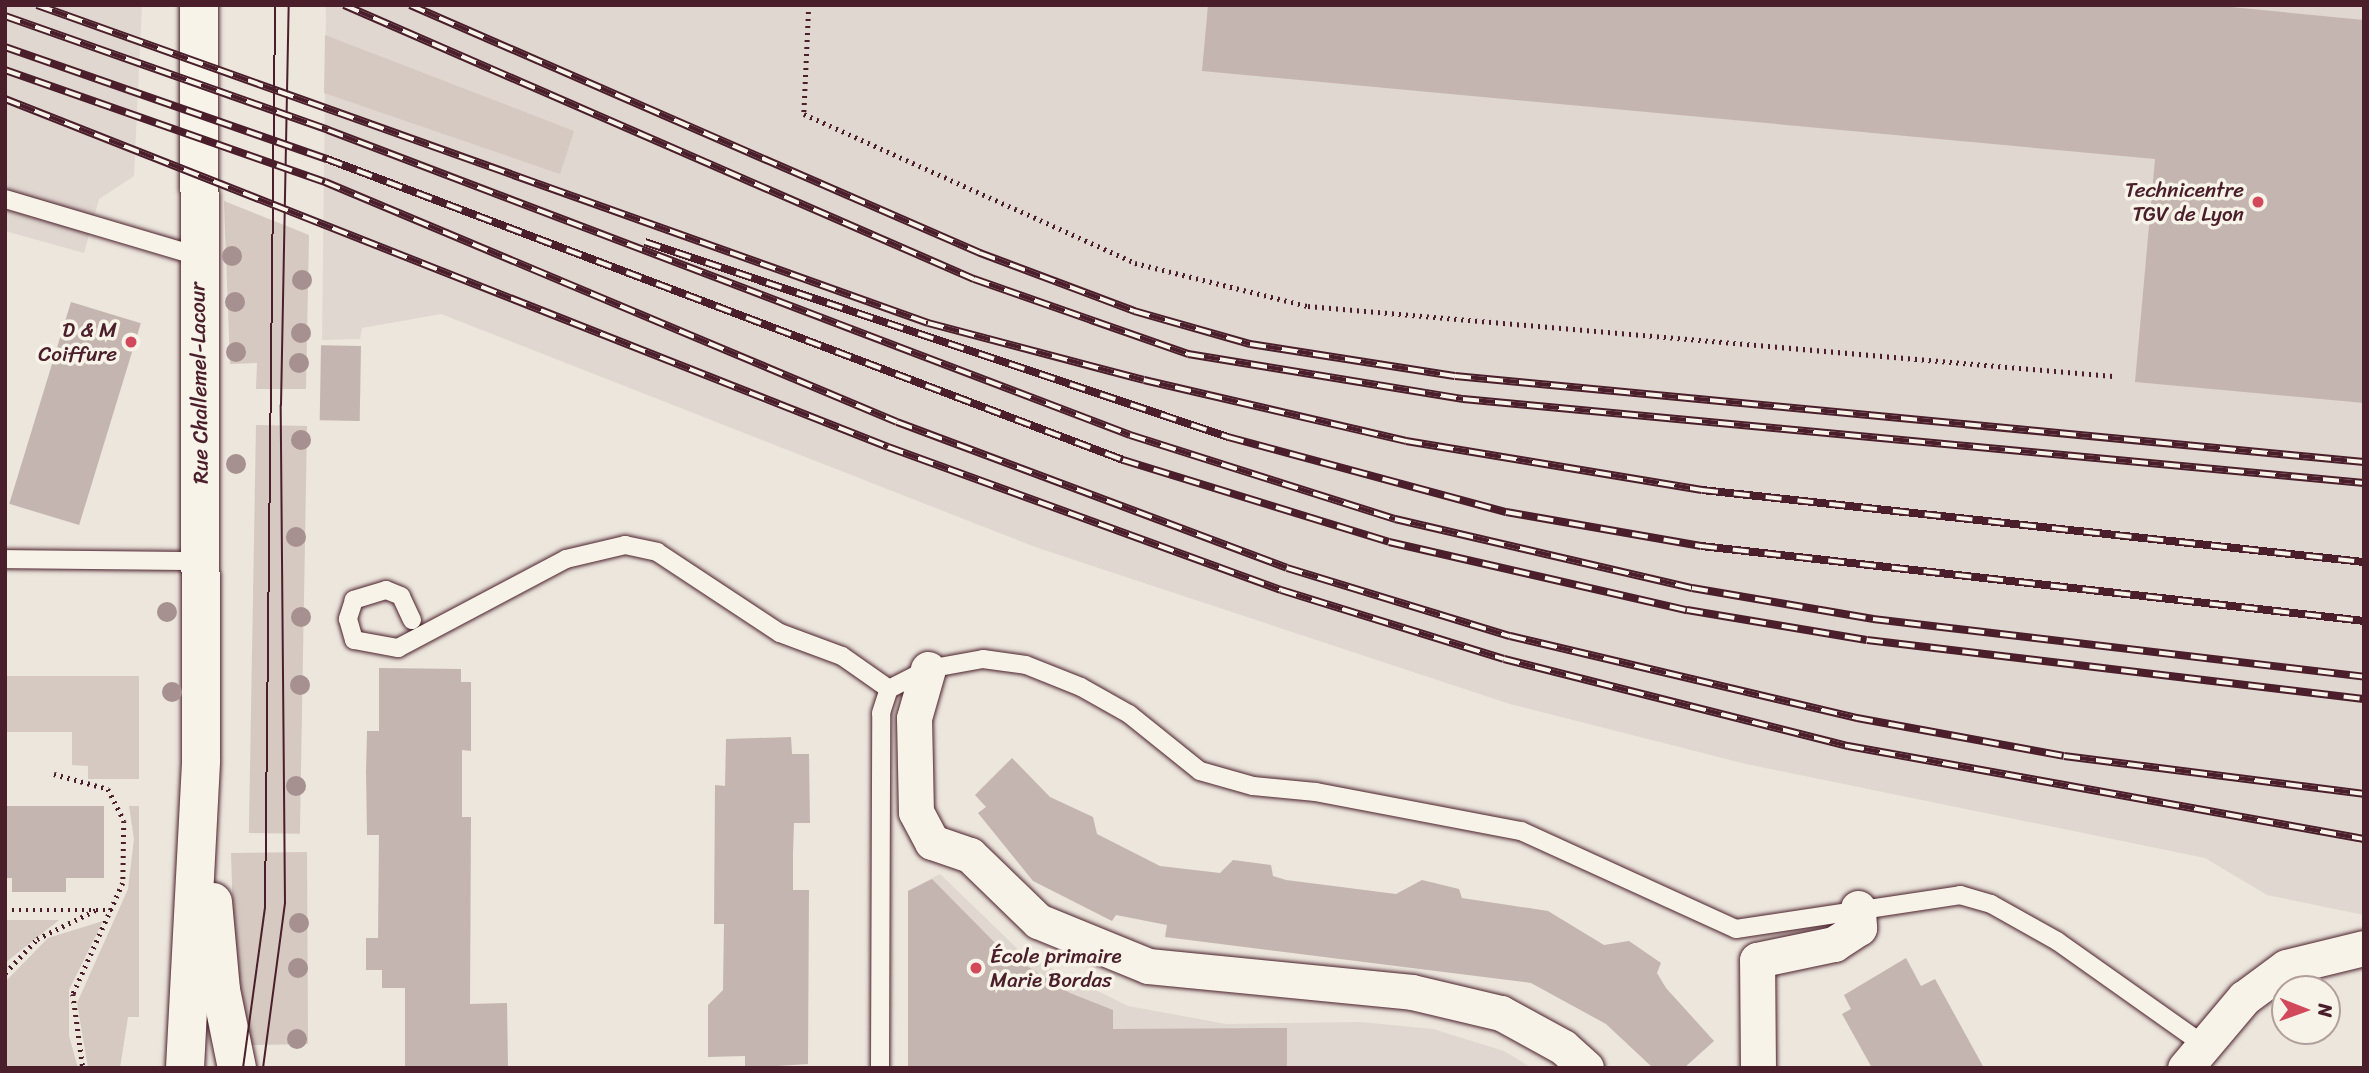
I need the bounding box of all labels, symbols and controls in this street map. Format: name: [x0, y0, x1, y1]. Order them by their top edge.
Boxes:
place label: Technicentre TGV de Lyon: [2125, 177, 2244, 227]
marker: Technicentre TGV de Lyon: [2250, 194, 2266, 210]
street label: Rue Challemel-Lacour: [185, 282, 213, 484]
place label: D & M Coiffure: [38, 317, 117, 367]
marker: D & M Coiffure: [123, 334, 139, 350]
place label: École primaire Marie Bordas: [990, 943, 1122, 993]
marker: École primaire Marie Bordas: [968, 960, 984, 976]
north arrow: [2271, 975, 2341, 1045]
text: N: [2309, 1003, 2342, 1017]

